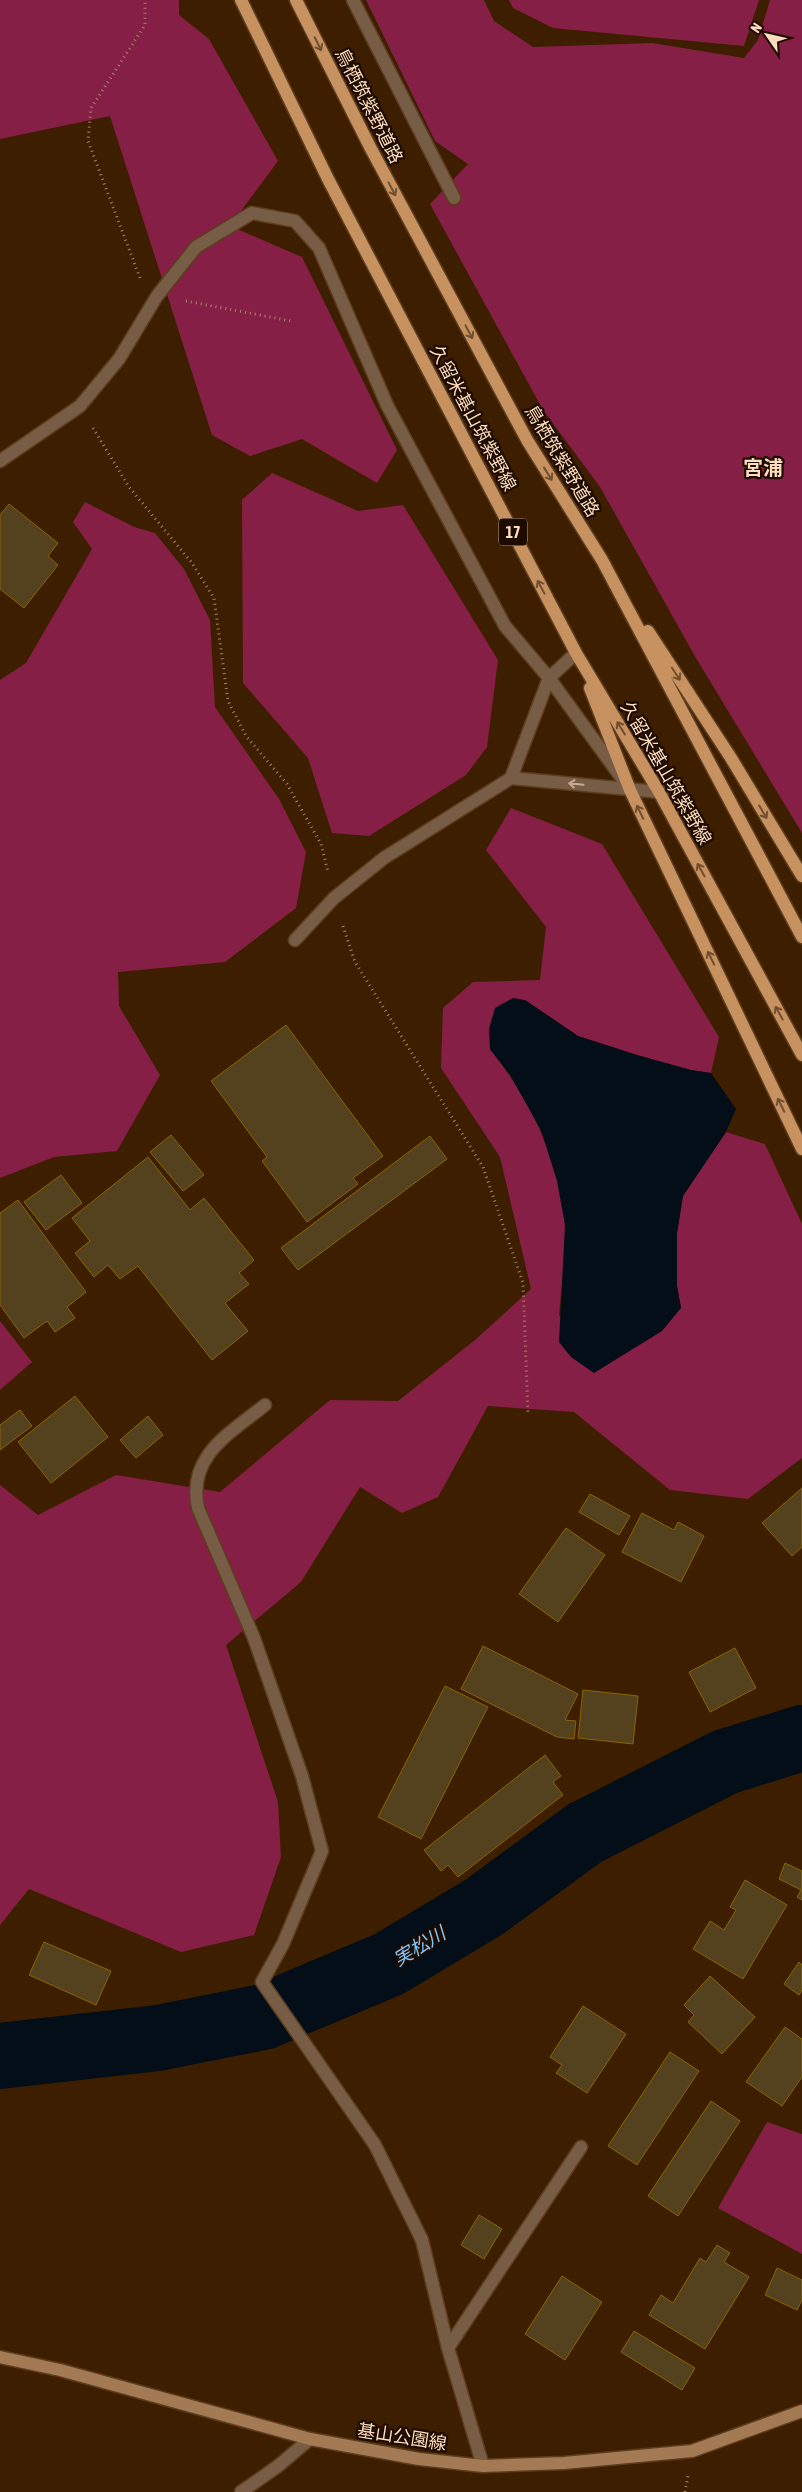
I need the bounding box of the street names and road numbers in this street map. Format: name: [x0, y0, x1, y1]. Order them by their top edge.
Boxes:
street label: 鳥栖筑紫野道路: [331, 45, 407, 167]
street label: 久留米基山筑紫野線: [426, 341, 521, 494]
street label: 鳥栖筑紫野道路: [521, 401, 604, 520]
road number: 17: [499, 518, 527, 546]
street label: 久留米基山筑紫野線: [617, 697, 716, 848]
street label: 基山公園線: [356, 2419, 448, 2454]

